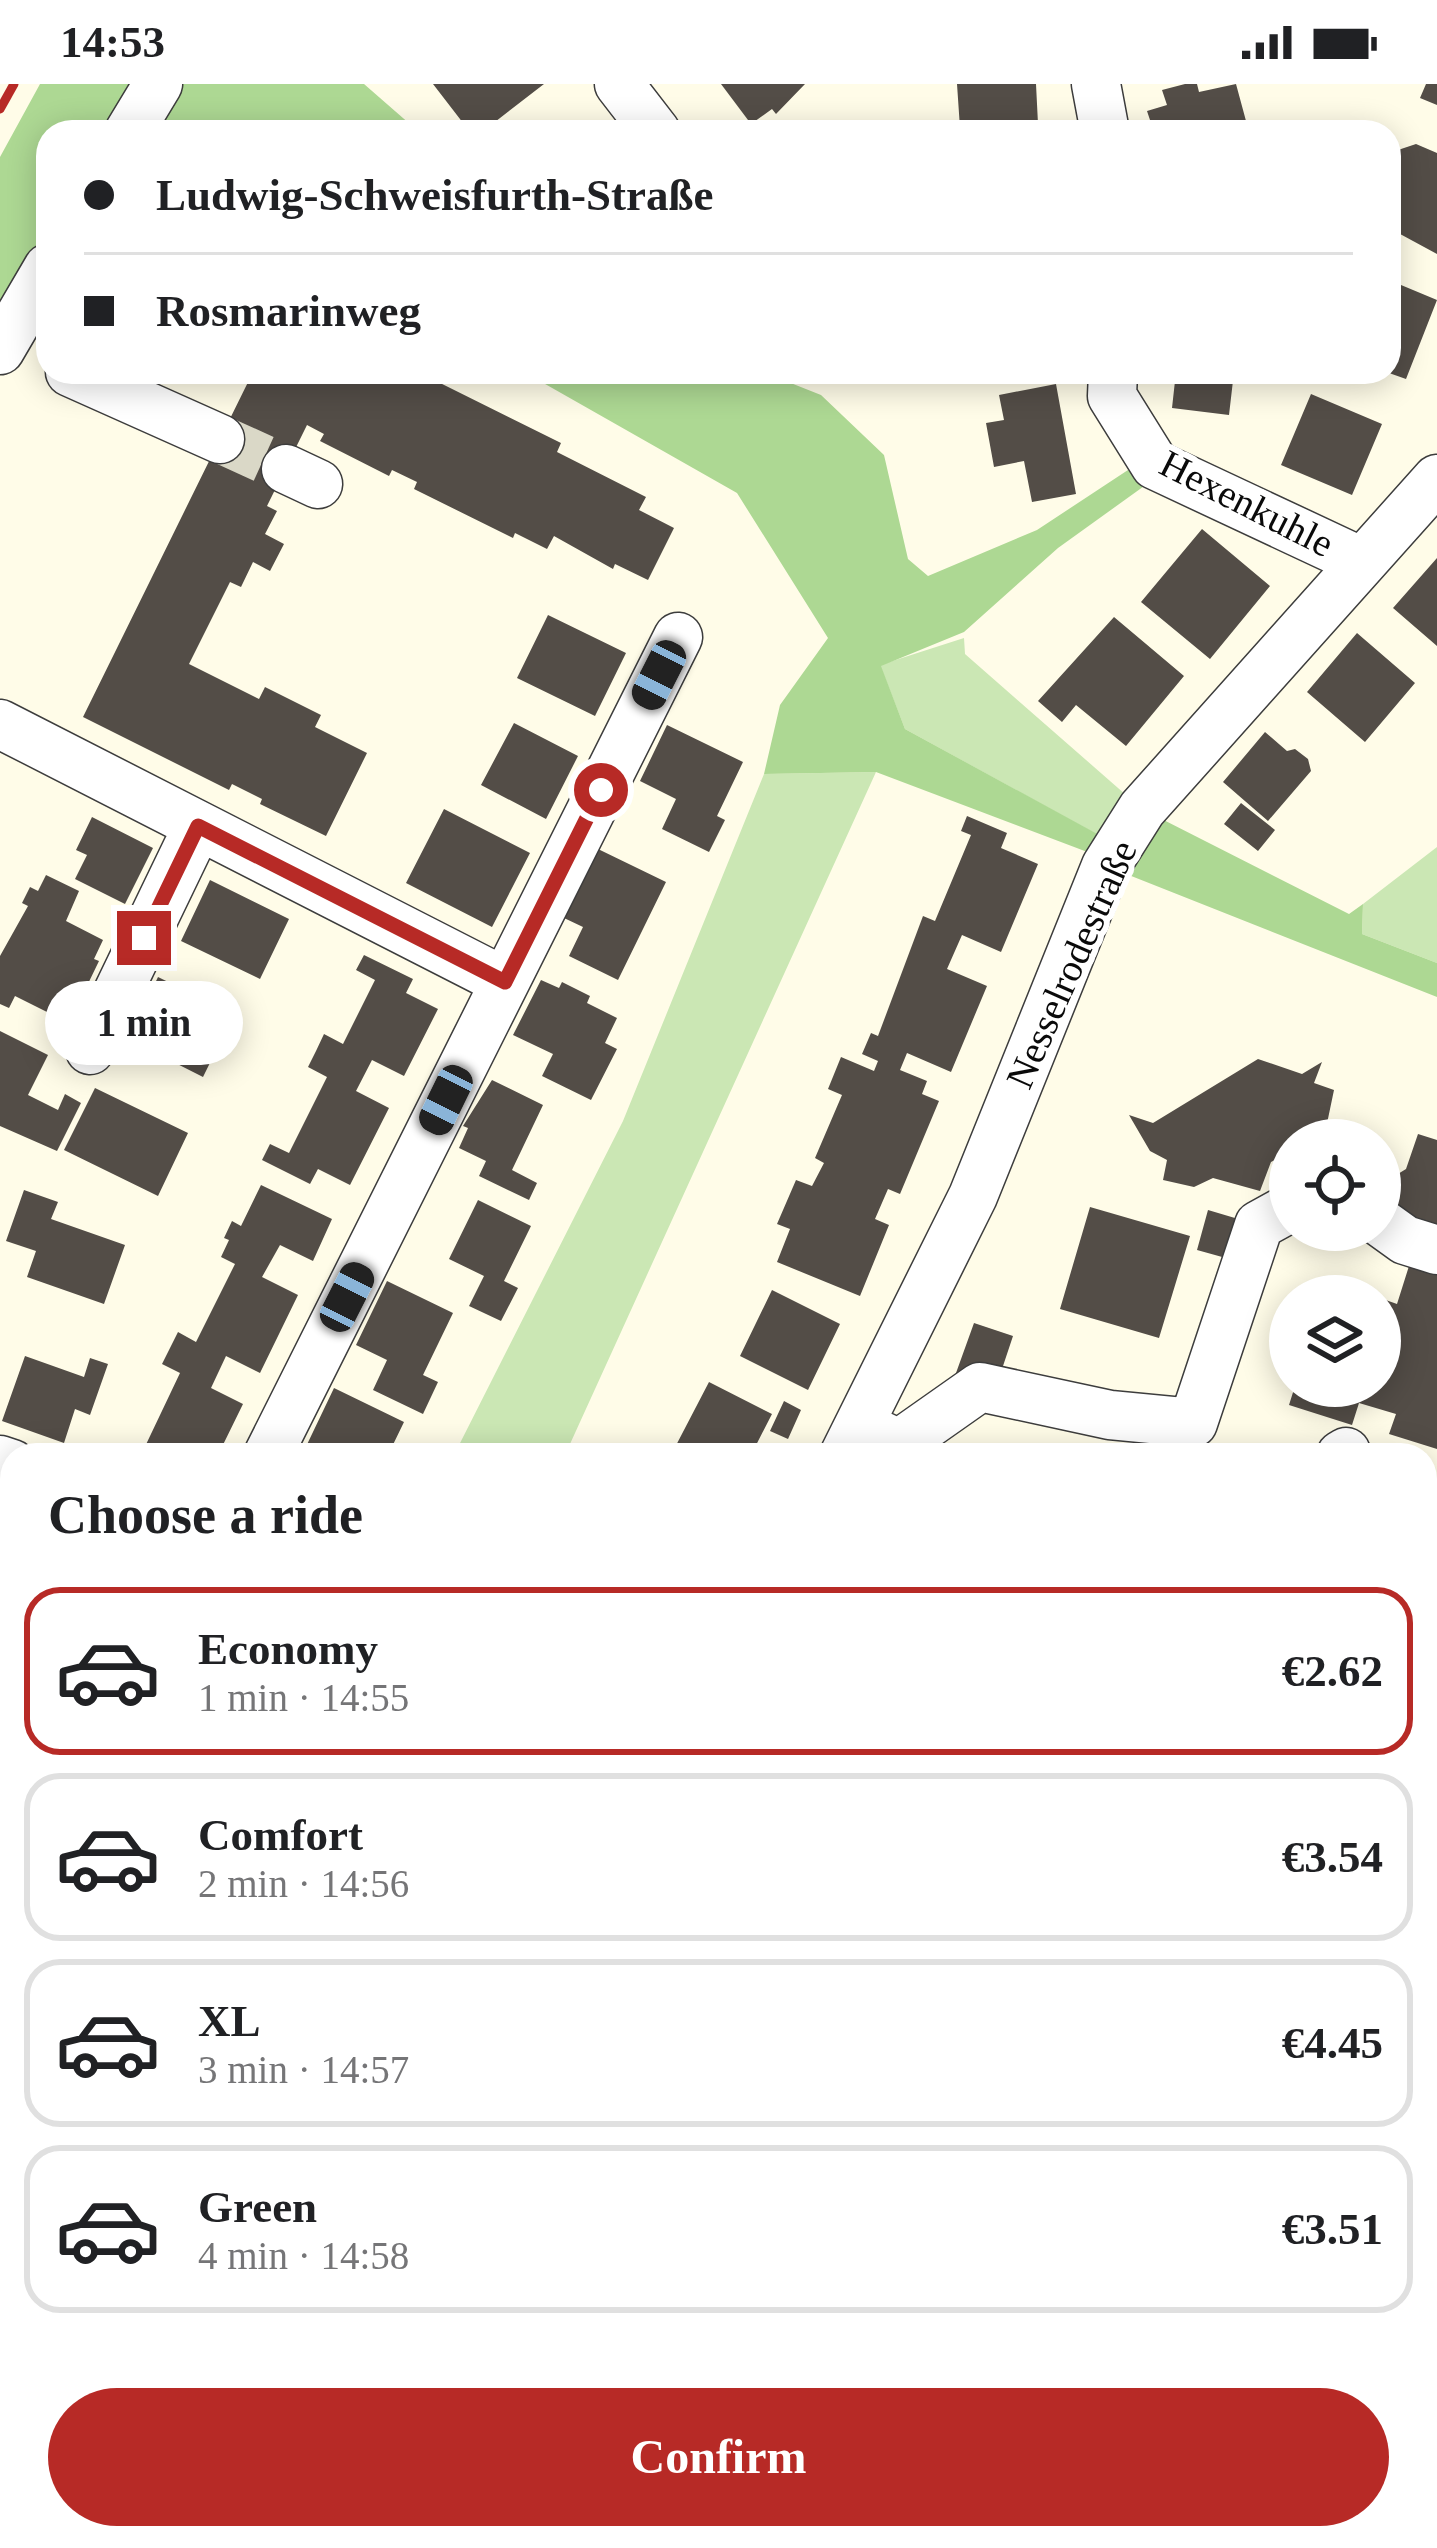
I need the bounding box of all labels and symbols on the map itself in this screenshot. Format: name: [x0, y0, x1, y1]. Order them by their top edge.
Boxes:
street label: Hexenkuhle: [1153, 441, 1341, 565]
car: [627, 635, 691, 715]
route start: [574, 763, 628, 817]
street label: Nesselrodestraße: [997, 834, 1145, 1094]
route end: [117, 911, 171, 965]
callout: 1 min: [45, 980, 243, 1064]
car: [414, 1060, 478, 1140]
car: [315, 1257, 379, 1337]

